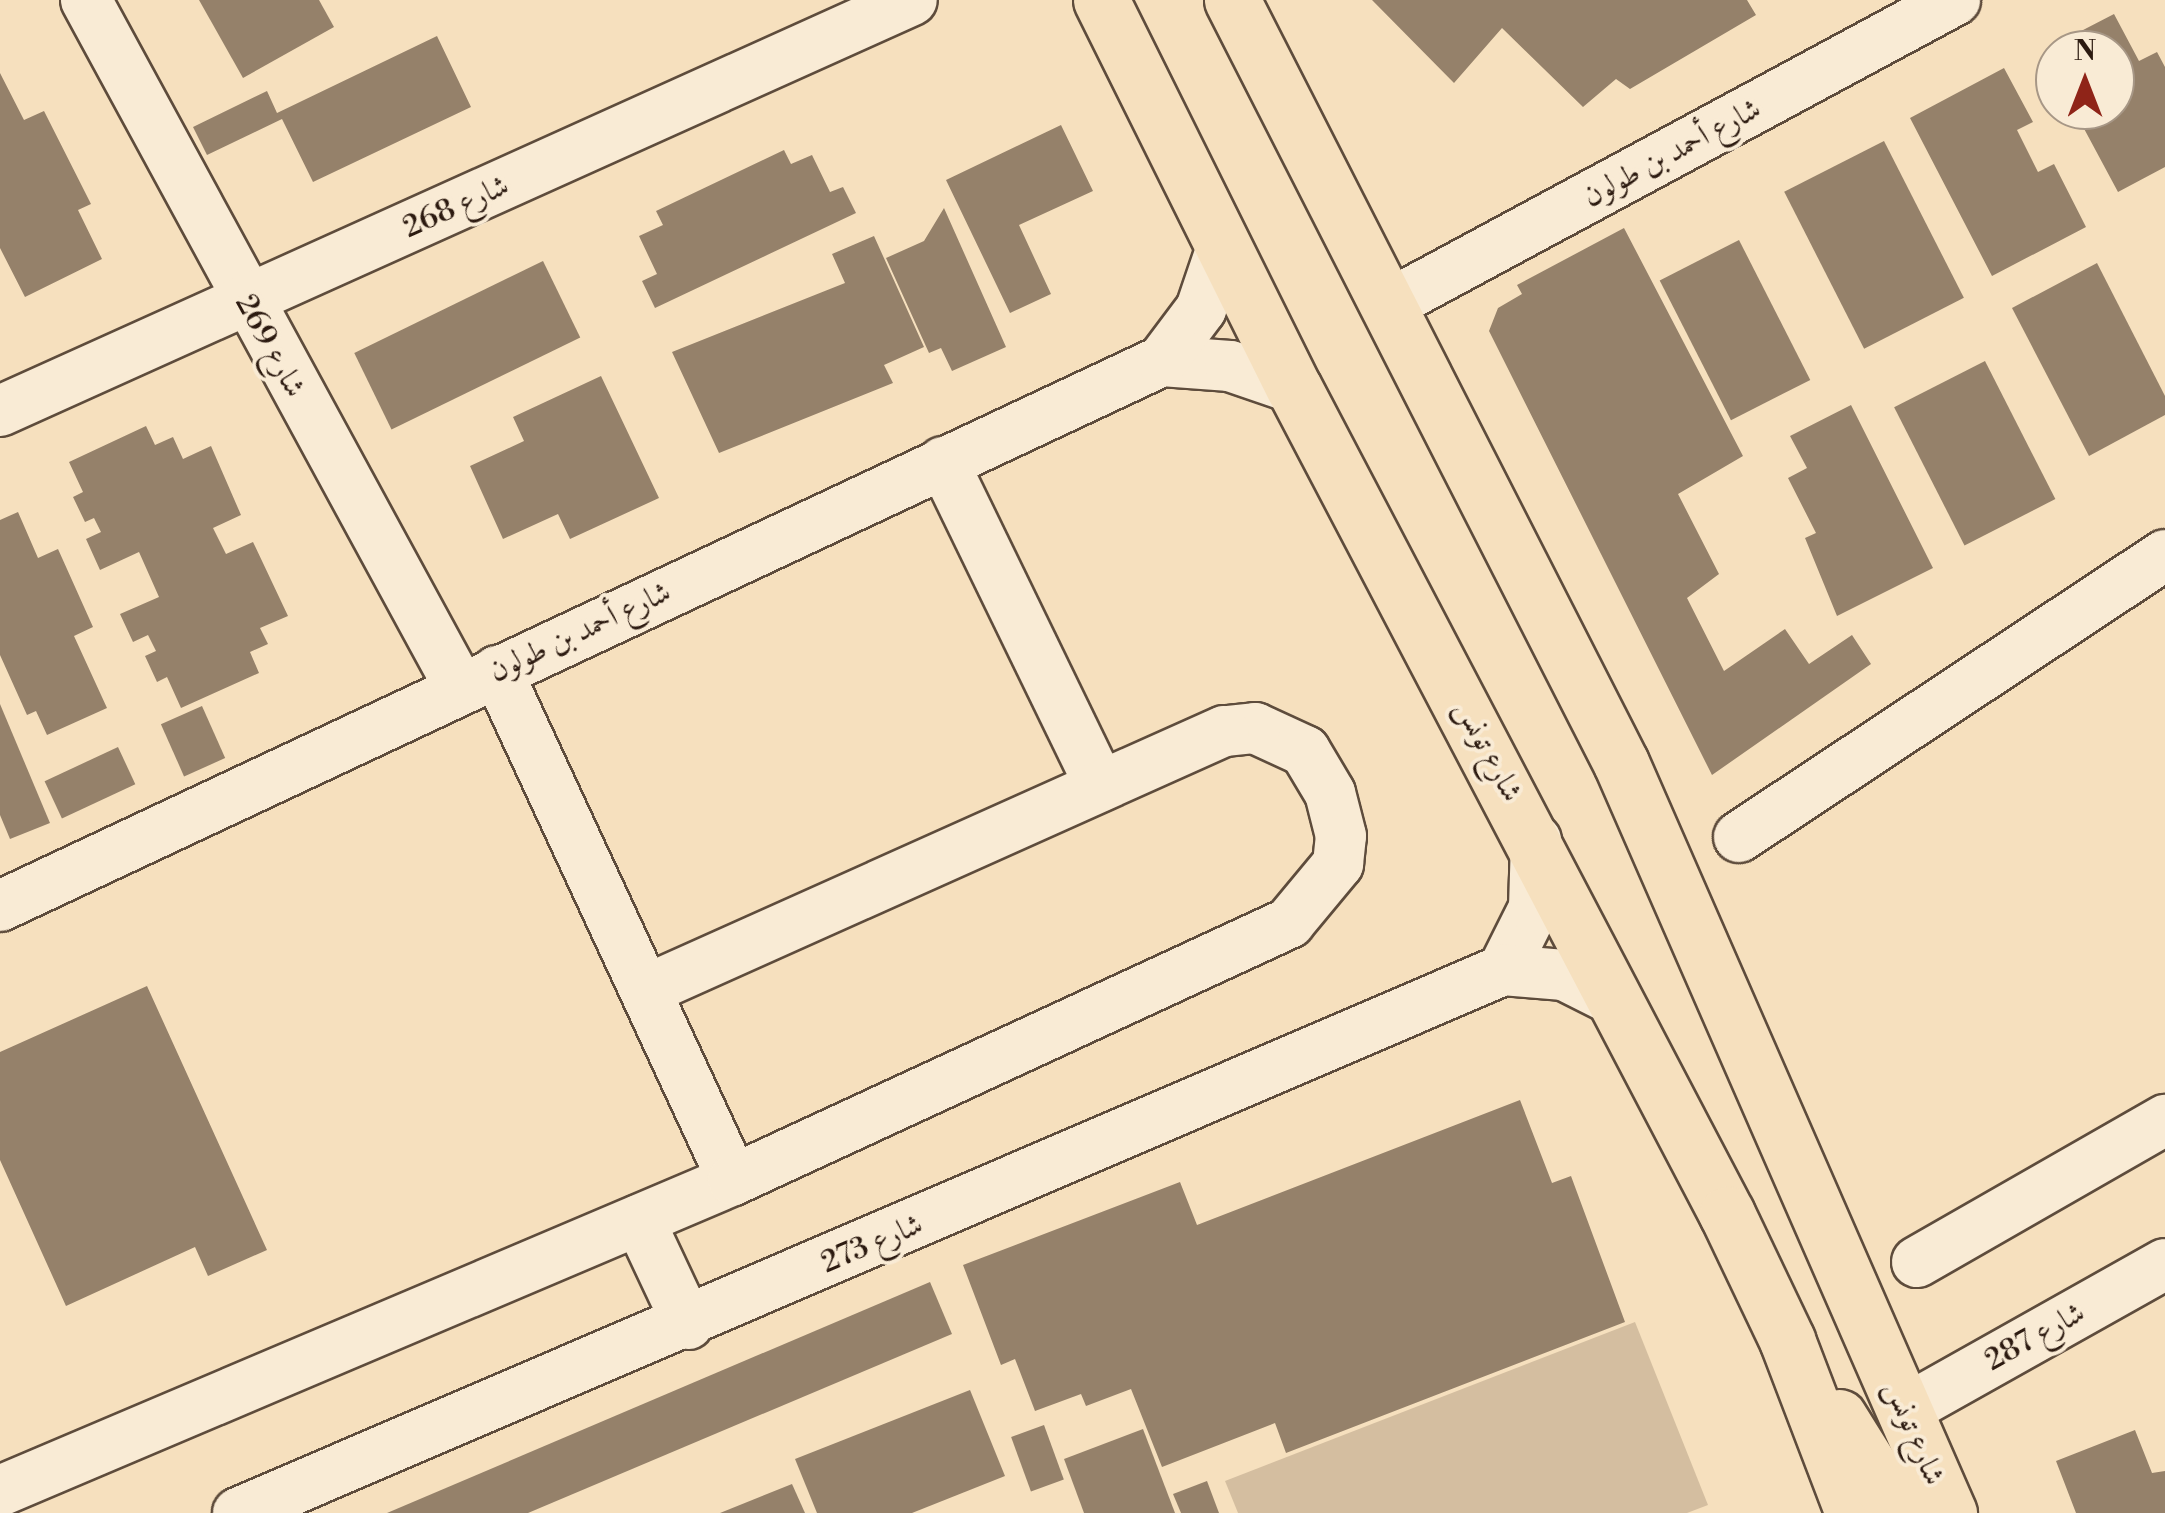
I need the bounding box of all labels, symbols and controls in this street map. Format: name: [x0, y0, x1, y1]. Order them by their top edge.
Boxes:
north arrow: [2035, 30, 2135, 130]
text: N: [2074, 34, 2096, 69]
street label: شارع أحمد بن طولون: [1577, 91, 1767, 215]
street label: شارع 268: [398, 168, 514, 246]
street label: شارع 269: [227, 288, 313, 404]
street label: شارع أحمد بن طولون: [483, 574, 677, 690]
street label: شارع تونس: [1446, 694, 1530, 808]
street label: شارع 273: [816, 1207, 928, 1281]
street label: شارع 287: [1979, 1295, 2091, 1379]
street label: شارع تونس: [1876, 1375, 1952, 1491]

